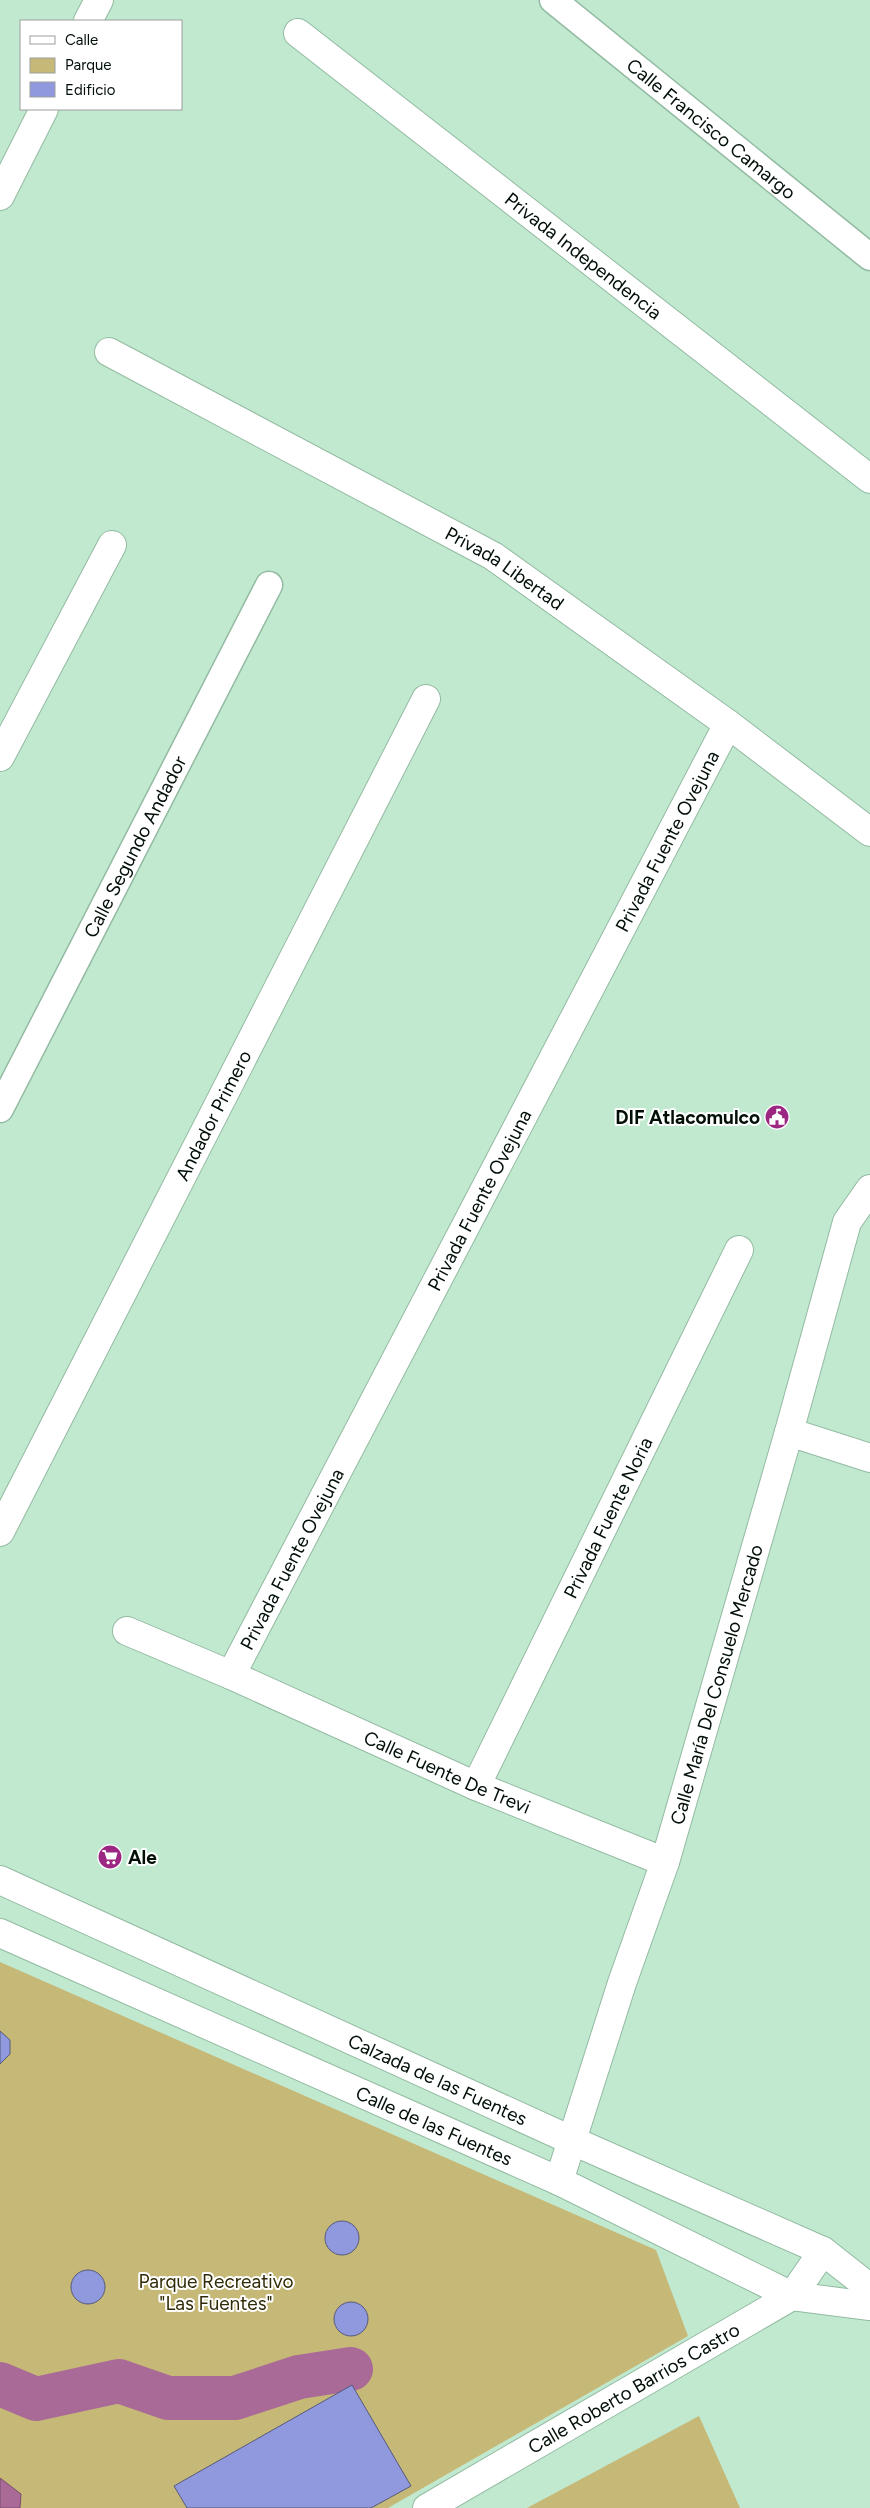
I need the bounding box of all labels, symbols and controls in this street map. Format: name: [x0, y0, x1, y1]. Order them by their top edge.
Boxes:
legend: [20, 20, 182, 110]
text: Calle: [65, 31, 98, 49]
street label: Calle Francisco Camargo: [622, 53, 800, 204]
text: Parque: [65, 56, 112, 74]
text: Edificio: [65, 81, 116, 99]
street label: Privada Independencia: [500, 188, 666, 324]
street label: Privada Libertad: [441, 522, 568, 615]
street label: Privada Fuente Ovejuna: [610, 747, 724, 936]
street label: Calle Segundo Andador: [79, 752, 192, 941]
street label: Andador Primero: [171, 1046, 256, 1185]
public building icon: DIF Atlacomulco: [764, 1104, 790, 1130]
street label: Privada Fuente Ovejuna: [423, 1106, 537, 1295]
place label: DIF Atlacomulco: [615, 1106, 760, 1129]
street label: Privada Fuente Noria: [559, 1433, 657, 1602]
street label: Privada Fuente Ovejuna: [235, 1465, 349, 1654]
street label: Calle María Del Consuelo Mercado: [665, 1542, 768, 1827]
street label: Calle Fuente De Trevi: [360, 1726, 534, 1819]
supermarket icon: Ale: [97, 1844, 123, 1870]
place label: Ale: [128, 1846, 157, 1869]
street label: Calzada de las Fuentes: [344, 2029, 531, 2131]
street label: Calle de las Fuentes: [352, 2081, 516, 2171]
park label: Parque Recreativo "Las Fuentes": [139, 2270, 293, 2315]
street label: Calle Roberto Barrios Castro: [524, 2318, 744, 2459]

